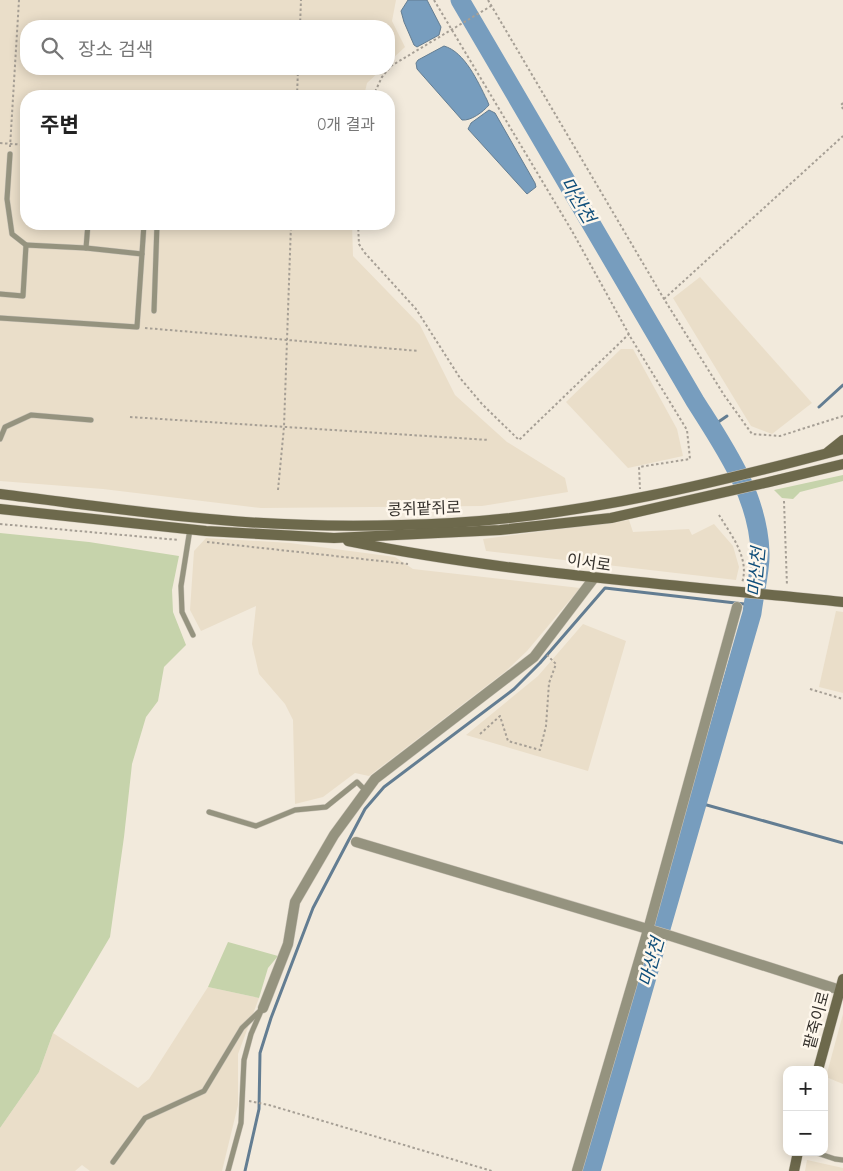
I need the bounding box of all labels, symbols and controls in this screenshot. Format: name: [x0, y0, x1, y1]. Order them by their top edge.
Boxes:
search box: [20, 20, 395, 75]
icon: search: [38, 34, 66, 62]
text: 장소 검색: [78, 37, 153, 61]
text: 주변: [40, 111, 79, 137]
text: 0개 결과: [317, 114, 375, 134]
water label: 마산천: [555, 173, 602, 229]
street label: 콩쥐팥쥐로: [387, 497, 461, 519]
water label: 마산천: [742, 544, 770, 598]
street label: 이서로: [566, 549, 613, 575]
water label: 마산천: [633, 933, 670, 989]
street label: 팥죽이로: [799, 989, 833, 1051]
map controls: [783, 1066, 828, 1156]
button: +: [783, 1066, 828, 1111]
button: −: [783, 1111, 828, 1156]

